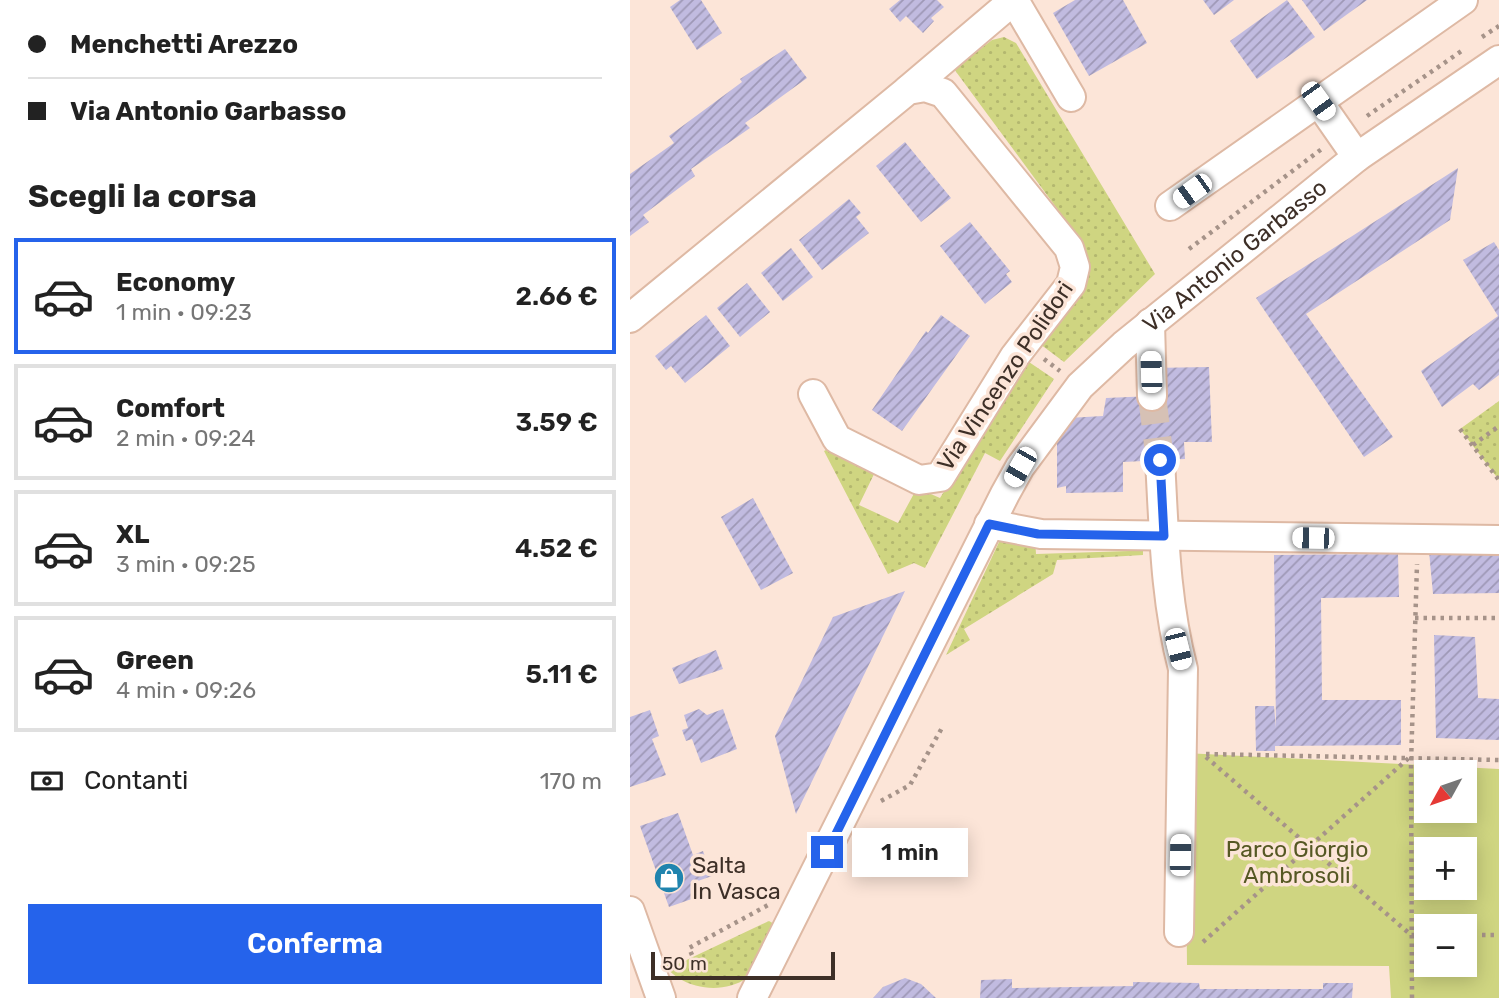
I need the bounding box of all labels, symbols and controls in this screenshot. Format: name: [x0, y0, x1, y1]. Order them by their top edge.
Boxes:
text: Menchetti Arezzo: [70, 29, 298, 60]
car: [1298, 78, 1339, 124]
text: Via Antonio Garbasso: [70, 96, 346, 127]
car: [1169, 170, 1216, 212]
street label: Via Antonio Garbasso: [1137, 173, 1332, 338]
text: Scegli la corsa: [28, 177, 257, 215]
icon: car: [32, 265, 95, 328]
text: Economy: [116, 267, 235, 298]
street label: Via Vincenzo Polidori: [931, 276, 1079, 476]
text: 2.66 €: [515, 281, 598, 312]
text: 1 min · 09:23: [116, 298, 252, 326]
car: [1140, 351, 1163, 393]
icon: car: [32, 391, 95, 454]
text: Comfort: [116, 393, 225, 424]
text: 3.59 €: [515, 407, 598, 438]
text: 2 min · 09:24: [116, 424, 256, 452]
car: [1001, 444, 1040, 490]
route start: [1144, 444, 1176, 476]
icon: car: [32, 517, 95, 580]
text: XL: [116, 519, 149, 550]
car: [1292, 527, 1335, 549]
text: 4.52 €: [515, 533, 598, 564]
text: 3 min · 09:25: [116, 550, 256, 578]
car: [1163, 626, 1194, 672]
icon: car: [32, 643, 95, 706]
text: Green: [116, 645, 194, 676]
text: 5.11 €: [525, 659, 598, 690]
text: 4 min · 09:26: [116, 676, 256, 704]
north arrow: [1414, 760, 1477, 822]
map controls: [1414, 760, 1477, 977]
icon: cash: [28, 762, 66, 800]
text: Contanti: [84, 765, 188, 796]
text: 170 m: [540, 767, 602, 795]
callout: 1 min: [852, 828, 967, 876]
car: [1170, 834, 1191, 876]
park label: Parco Giorgio Ambrosoli: [1226, 835, 1368, 889]
route end: [811, 836, 843, 868]
button: +: [1414, 837, 1477, 900]
text: 1 min: [881, 838, 939, 866]
place label: Salta In Vasca: [692, 851, 781, 905]
shop icon: Salta In Vasca: [652, 861, 686, 895]
button: Conferma: [28, 904, 602, 984]
button: −: [1414, 914, 1477, 977]
scale bar: [651, 949, 835, 981]
text: 50 m: [662, 952, 707, 975]

